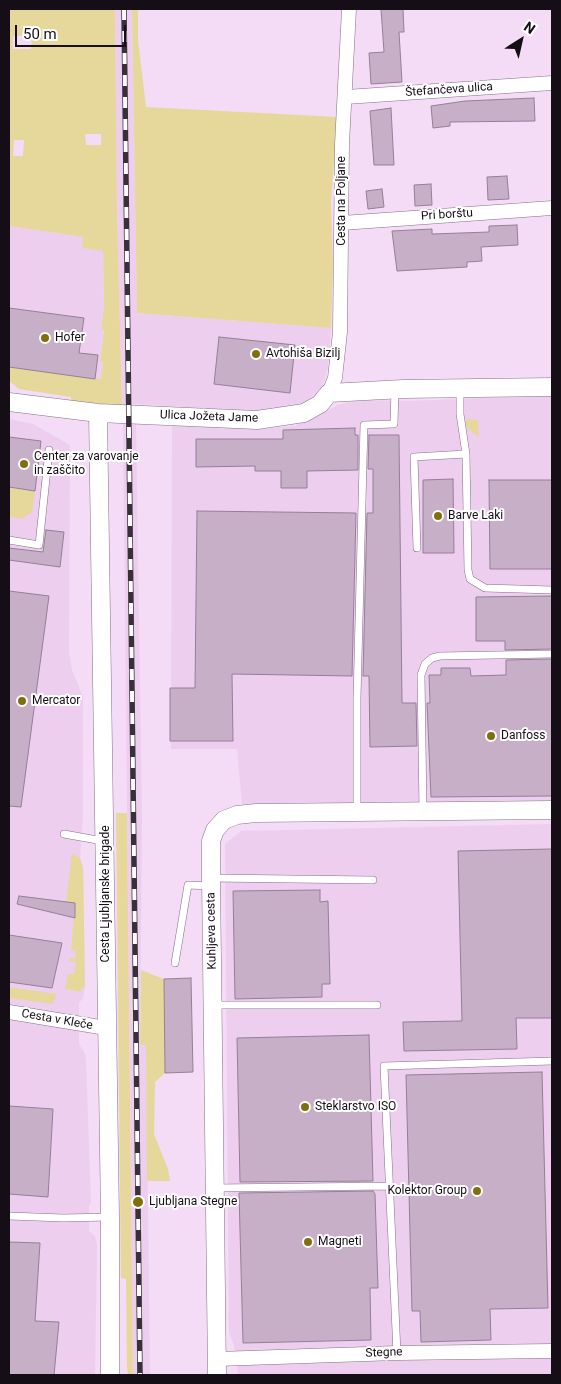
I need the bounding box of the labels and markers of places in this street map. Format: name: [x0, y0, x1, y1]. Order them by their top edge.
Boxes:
place label: Hofer: [55, 331, 85, 345]
marker: Hofer: [39, 332, 51, 344]
place label: Avtohiša Bizilj: [266, 347, 340, 361]
marker: Avtohiša Bizilj: [250, 348, 262, 360]
place label: Center za varovanje in zaščito: [34, 450, 139, 478]
marker: Center za varovanje in zaščito: [18, 458, 30, 470]
place label: Barve Laki: [448, 509, 503, 523]
marker: Barve Laki: [432, 510, 444, 522]
place label: Mercator: [32, 694, 80, 708]
marker: Mercator: [16, 695, 28, 707]
place label: Danfoss: [501, 729, 545, 743]
marker: Danfoss: [485, 730, 497, 742]
place label: Steklarstvo ISO: [315, 1100, 396, 1114]
marker: Steklarstvo ISO: [299, 1101, 311, 1113]
place label: Kolektor Group: [387, 1184, 467, 1198]
marker: Kolektor Group: [471, 1185, 483, 1197]
marker: Ljubljana Stegne: [131, 1195, 145, 1209]
place label: Ljubljana Stegne: [149, 1195, 237, 1209]
place label: Magneti: [318, 1235, 362, 1249]
marker: Magneti: [302, 1236, 314, 1248]

